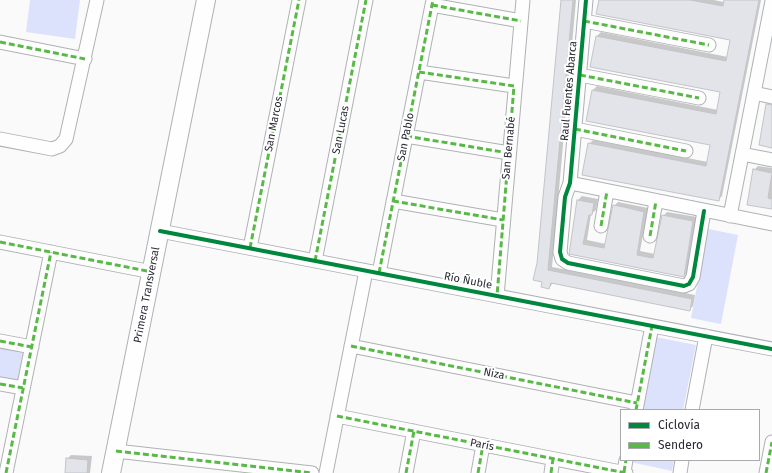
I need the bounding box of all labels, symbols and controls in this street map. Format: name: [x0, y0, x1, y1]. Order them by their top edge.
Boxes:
street label: Raul Fuentes Abarca: [558, 40, 580, 142]
street label: San Marcos: [262, 95, 286, 153]
street label: San Lucas: [330, 105, 352, 155]
street label: San Pablo: [395, 112, 417, 162]
street label: San Bernabé: [500, 116, 518, 180]
street label: Primera Transversal: [131, 246, 163, 344]
street label: Río Ñuble: [443, 270, 493, 292]
street label: Niza: [482, 365, 506, 383]
legend: [620, 409, 760, 461]
text: Ciclovía: [658, 418, 700, 432]
street label: París: [469, 436, 495, 454]
text: Sendero: [658, 438, 703, 452]

